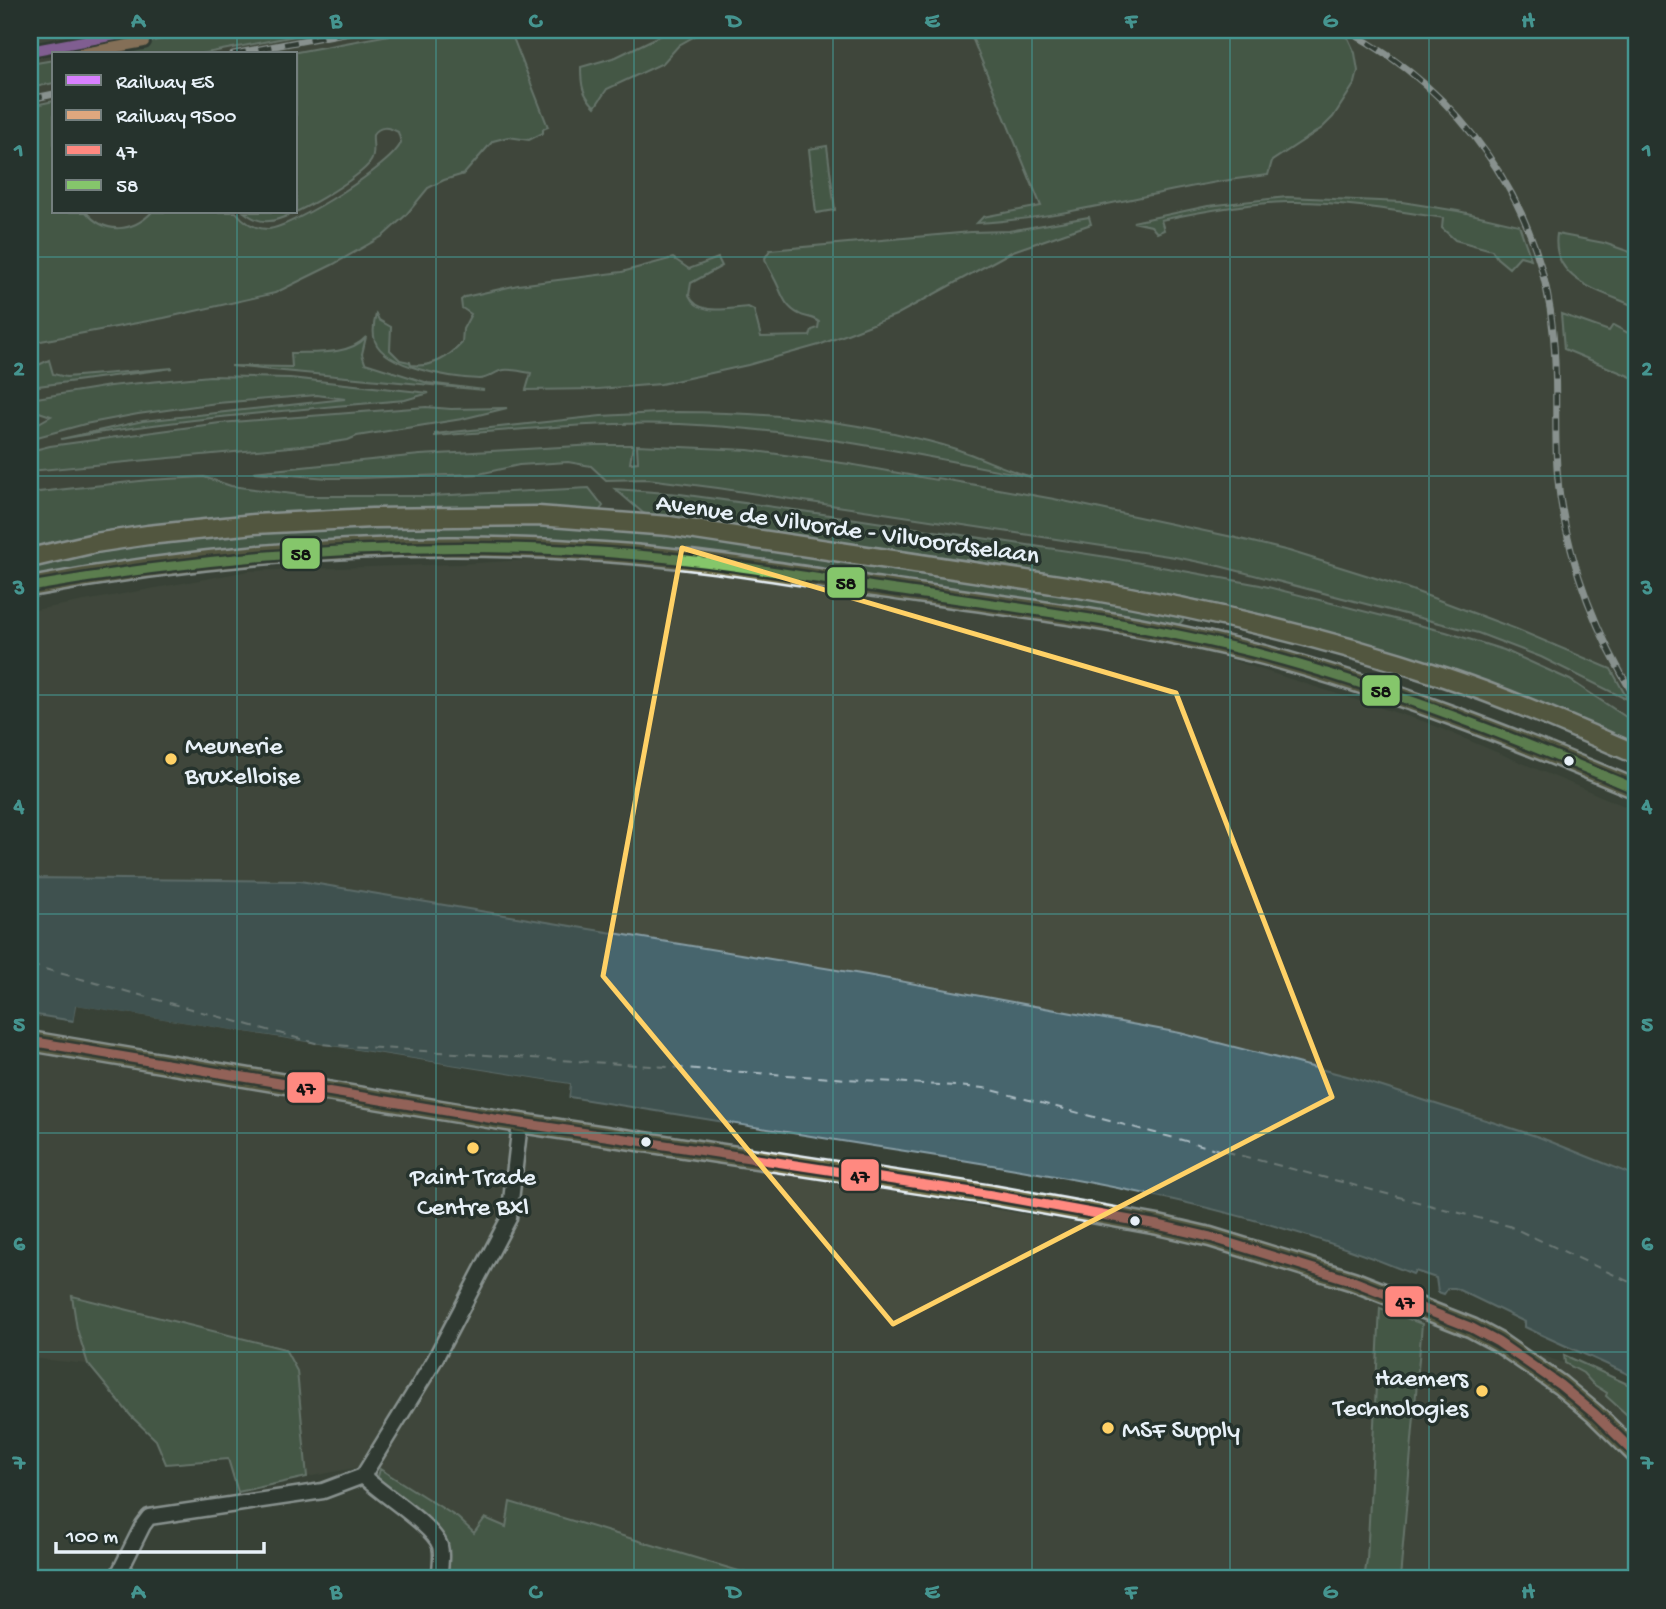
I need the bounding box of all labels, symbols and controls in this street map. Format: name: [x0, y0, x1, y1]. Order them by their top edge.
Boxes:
text: A: [130, 9, 146, 36]
text: B: [329, 9, 343, 36]
text: C: [529, 9, 544, 36]
text: D: [725, 9, 743, 36]
text: E: [925, 9, 941, 36]
text: F: [1124, 9, 1139, 36]
text: G: [1323, 9, 1339, 36]
text: H: [1521, 9, 1535, 36]
legend: [52, 52, 298, 214]
text: Railway ES: [116, 72, 214, 97]
text: Railway 9500: [116, 106, 237, 131]
text: 1: [13, 138, 24, 165]
text: 1: [1641, 138, 1652, 165]
text: 47: [116, 142, 138, 167]
text: 58: [116, 176, 139, 201]
text: 2: [13, 357, 25, 384]
text: 2: [1641, 357, 1653, 384]
street label: Avenue de Vilvorde - Vilvoordselaan: [654, 489, 1042, 574]
line badge: 58: [281, 537, 321, 570]
text: 58: [291, 545, 312, 568]
line badge: 58: [826, 566, 866, 599]
text: 58: [836, 574, 857, 597]
text: 3: [12, 576, 25, 603]
text: 3: [1640, 576, 1653, 603]
line badge: 58: [1361, 674, 1401, 707]
text: 58: [1371, 682, 1392, 705]
place label: Meunerie Bruxelloise: [184, 733, 301, 794]
marker: Meunerie Bruxelloise: [163, 751, 179, 767]
unlabelled marker: [1562, 754, 1576, 768]
text: 4: [13, 794, 25, 821]
text: 4: [1641, 794, 1653, 821]
text: 5: [13, 1013, 25, 1040]
text: 5: [1641, 1013, 1653, 1040]
line badge: 47: [286, 1071, 326, 1104]
text: 47: [296, 1079, 317, 1102]
unlabelled marker: [639, 1135, 653, 1149]
marker: Paint Trade Centre Bxl: [465, 1140, 481, 1156]
line badge: 47: [840, 1158, 880, 1192]
place label: Paint Trade Centre Bxl: [409, 1164, 536, 1225]
text: 47: [850, 1167, 871, 1190]
unlabelled marker: [1128, 1214, 1142, 1228]
text: 6: [13, 1232, 26, 1259]
text: 6: [1641, 1232, 1654, 1259]
line badge: 47: [1384, 1285, 1425, 1318]
text: 47: [1395, 1293, 1416, 1316]
place label: Haemers Technologies: [1331, 1365, 1469, 1426]
marker: Haemers Technologies: [1474, 1383, 1490, 1399]
place label: MSF Supply: [1122, 1417, 1240, 1448]
marker: MSF Supply: [1100, 1420, 1116, 1436]
text: 7: [12, 1451, 26, 1478]
text: 7: [1640, 1451, 1654, 1478]
scale bar: [56, 1511, 264, 1555]
text: 100 m: [65, 1526, 118, 1551]
text: A: [130, 1580, 146, 1607]
text: B: [329, 1580, 343, 1607]
text: C: [529, 1580, 544, 1607]
text: D: [725, 1580, 743, 1607]
text: E: [925, 1580, 941, 1607]
text: F: [1124, 1580, 1139, 1607]
text: G: [1323, 1580, 1339, 1607]
text: H: [1521, 1580, 1535, 1607]

